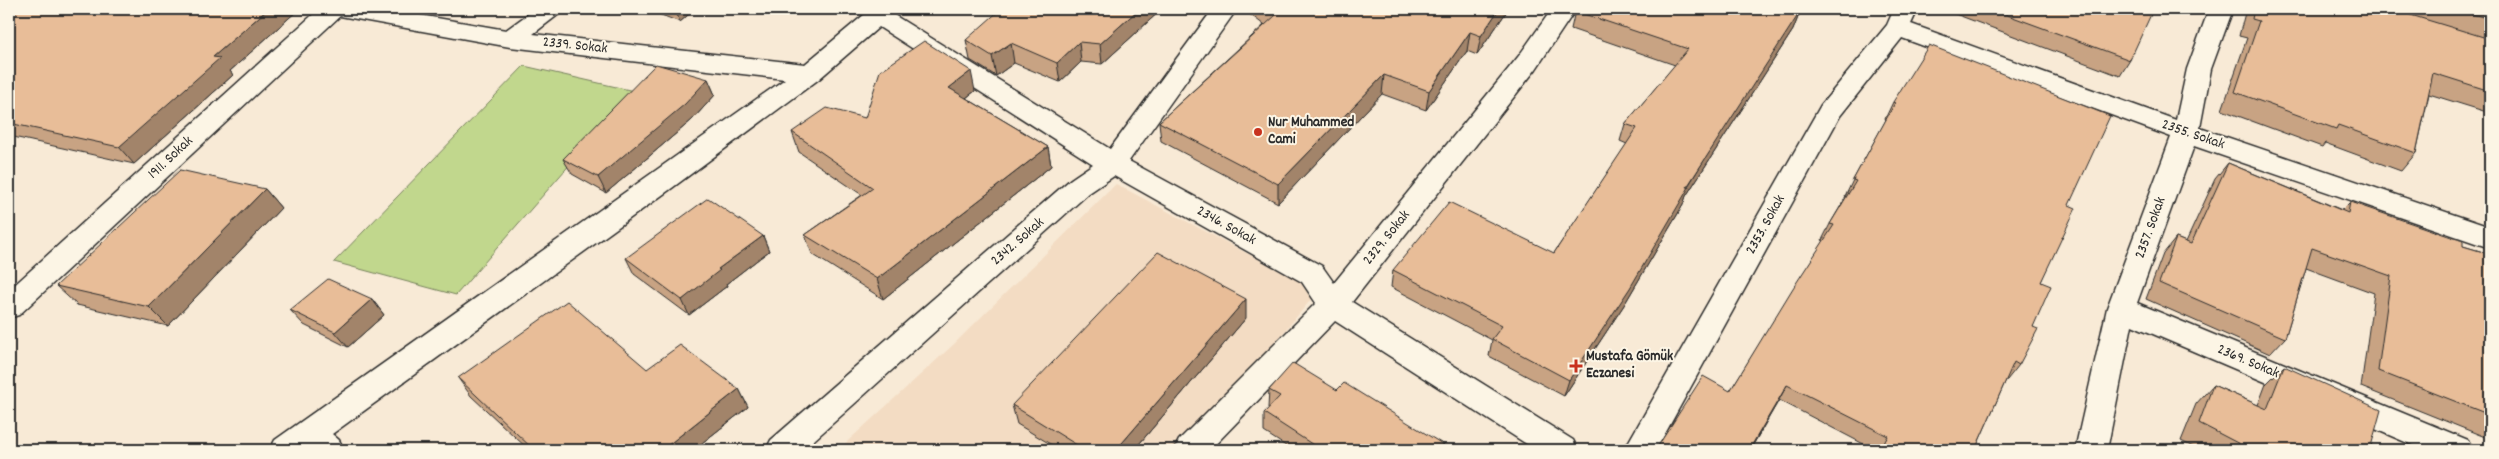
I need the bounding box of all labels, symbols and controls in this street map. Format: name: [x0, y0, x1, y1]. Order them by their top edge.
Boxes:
street label: 2339. Sokak: [541, 32, 609, 60]
place label: Nur Muhammed Cami: [1268, 112, 1354, 151]
street label: 2355. Sokak: [2158, 114, 2228, 156]
marker: Nur Muhammed Cami: [1252, 126, 1264, 138]
street label: 1911. Sokak: [143, 131, 199, 185]
street label: 2353. Sokak: [1741, 191, 1791, 259]
street label: 2357. Sokak: [2130, 194, 2172, 262]
street label: 2346. Sokak: [1192, 201, 1260, 251]
street label: 2329. Sokak: [1358, 206, 1416, 270]
street label: 2342. Sokak: [986, 213, 1050, 271]
street label: 2369. Sokak: [2213, 339, 2283, 385]
place label: Mustafa Gömük Eczanesi: [1586, 346, 1673, 385]
marker: Mustafa Gömük Eczanesi: [1570, 360, 1582, 372]

